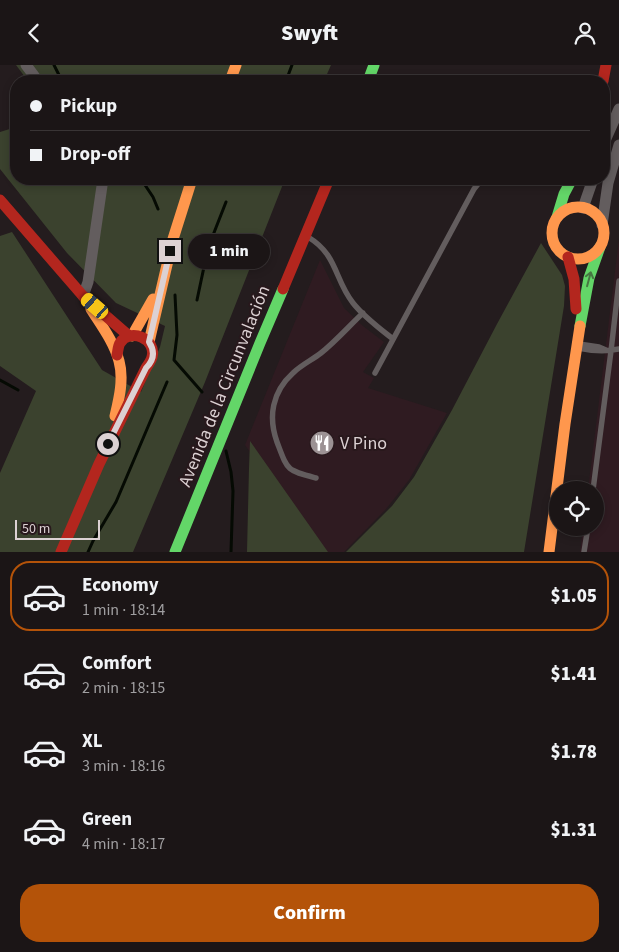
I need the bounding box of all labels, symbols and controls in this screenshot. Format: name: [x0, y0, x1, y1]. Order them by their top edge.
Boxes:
text: Swyft: [281, 17, 338, 49]
icon: back: [20, 19, 48, 47]
icon: person: [571, 19, 599, 47]
text: Pickup: [60, 93, 117, 120]
text: Drop-off: [60, 141, 130, 168]
callout: 1 min: [188, 233, 270, 269]
route end: [159, 240, 181, 262]
text: 1 min: [209, 240, 249, 262]
one-way arrow: [585, 271, 594, 287]
street label: Avenida de la Circunvalación: [173, 282, 276, 491]
car: [78, 290, 111, 322]
restaurant icon: V Pino: [309, 430, 335, 456]
place label: V Pino: [340, 431, 387, 456]
route start: [97, 433, 119, 455]
map controls: [549, 481, 604, 536]
button: locate: [549, 481, 604, 536]
scale bar: [15, 517, 100, 540]
text: 50 m: [22, 519, 50, 539]
text: Economy: [82, 572, 159, 599]
icon: car: [22, 574, 67, 619]
text: $1.05: [551, 583, 597, 610]
text: 1 min · 18:14: [82, 599, 165, 621]
text: Comfort: [82, 650, 152, 677]
icon: car: [22, 652, 67, 697]
text: $1.41: [551, 661, 597, 688]
text: 2 min · 18:15: [82, 677, 165, 699]
text: XL: [82, 728, 103, 755]
icon: car: [22, 730, 67, 775]
text: $1.78: [551, 739, 597, 766]
text: 3 min · 18:16: [82, 755, 165, 777]
text: Green: [82, 806, 132, 833]
icon: car: [22, 808, 67, 853]
text: $1.31: [551, 817, 597, 844]
text: 4 min · 18:17: [82, 833, 165, 855]
button: Confirm: [20, 884, 599, 942]

